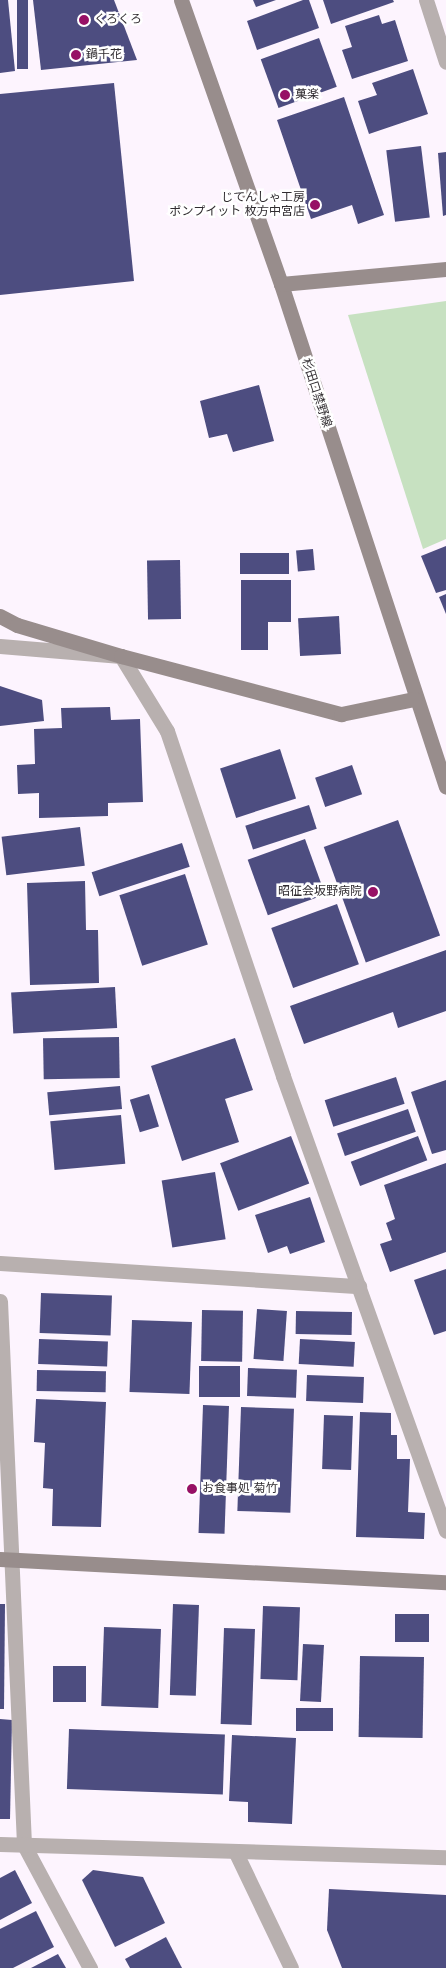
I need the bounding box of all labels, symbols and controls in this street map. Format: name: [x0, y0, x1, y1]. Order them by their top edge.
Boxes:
place label: くろくろ: [94, 13, 142, 27]
marker: くろくろ: [78, 14, 90, 26]
place label: 鍋千花: [86, 48, 122, 62]
marker: 鍋千花: [70, 49, 82, 61]
place label: 菓楽: [295, 88, 319, 102]
marker: 菓楽: [279, 89, 291, 101]
place label: じてんしゃ工房 ポンプイット 枚方中宮店: [169, 191, 305, 219]
marker: じてんしゃ工房 ポンプイット 枚方中宮店: [309, 199, 321, 211]
street label: 杉田口禁野線: [298, 357, 334, 429]
place label: 昭征会坂野病院: [278, 885, 362, 899]
marker: 昭征会坂野病院: [366, 885, 380, 899]
place label: お食事処 菊竹: [202, 1482, 278, 1496]
marker: お食事処 菊竹: [186, 1483, 198, 1495]

